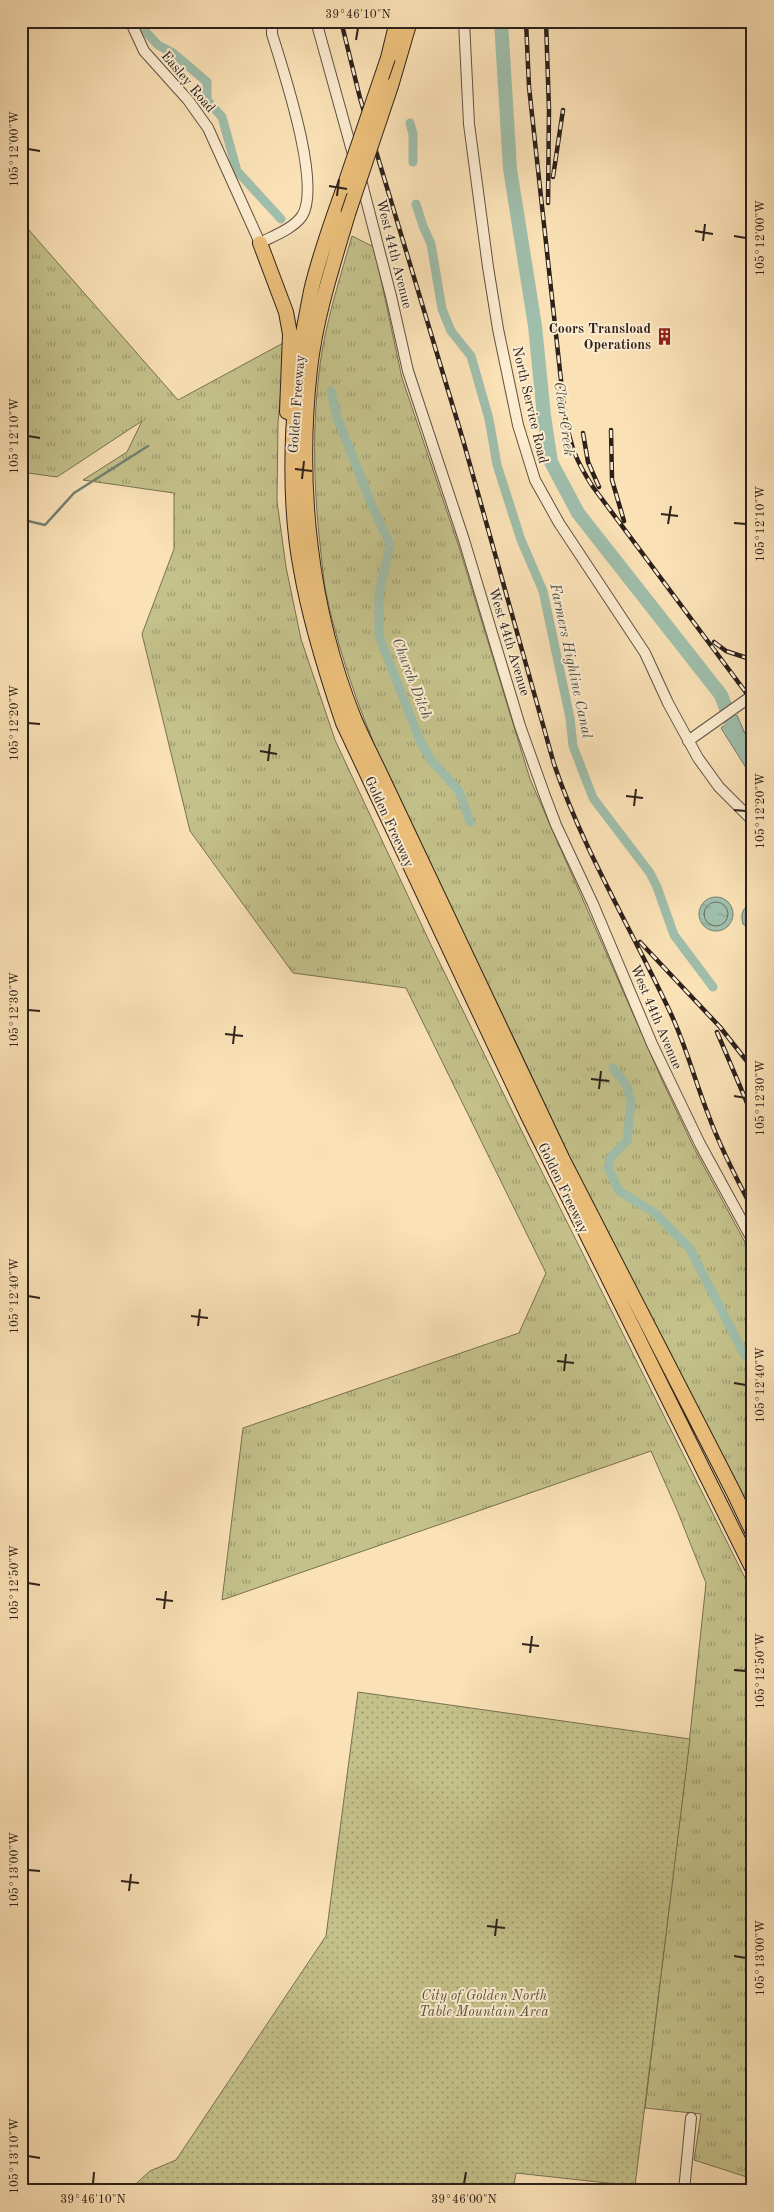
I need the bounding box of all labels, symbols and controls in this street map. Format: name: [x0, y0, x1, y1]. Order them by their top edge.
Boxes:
text: 39°46'10"N: [325, 9, 391, 21]
street label: Easley Road: [158, 49, 218, 115]
text: 105°12'00"W: [8, 111, 21, 187]
street label: West 44th Avenue: [374, 198, 414, 310]
text: 105°12'00"W: [754, 200, 767, 276]
place label: Coors Transload Operations: [549, 322, 651, 352]
building icon: Coors Transload Operations: [655, 327, 675, 347]
street label: North Service Road: [510, 345, 550, 465]
street label: Golden Freeway: [287, 354, 307, 454]
water label: Clear Creek: [550, 381, 576, 457]
text: 105°12'10"W: [8, 398, 21, 474]
text: 105°12'10"W: [754, 486, 767, 562]
water label: Farmers Highline Canal: [546, 581, 594, 741]
street label: West 44th Avenue: [486, 586, 532, 698]
water label: Church Ditch: [389, 636, 434, 722]
text: 105°12'20"W: [8, 685, 21, 761]
text: 105°12'20"W: [754, 773, 767, 849]
street label: Golden Freeway: [362, 774, 416, 870]
street label: West 44th Avenue: [628, 963, 684, 1071]
text: 105°12'30"W: [8, 972, 21, 1048]
text: 105°12'30"W: [754, 1060, 767, 1136]
street label: Golden Freeway: [535, 1141, 591, 1236]
text: 105°12'40"W: [8, 1258, 21, 1334]
text: 105°12'40"W: [754, 1347, 767, 1423]
text: 105°12'50"W: [8, 1545, 21, 1621]
text: 105°12'50"W: [754, 1633, 767, 1709]
text: 105°13'00"W: [8, 1832, 21, 1908]
text: 105°13'00"W: [754, 1920, 767, 1996]
park label: City of Golden North Table Mountain Area: [419, 1989, 549, 2019]
text: 105°13'10"W: [8, 2118, 21, 2194]
text: 39°46'10"N: [60, 2194, 126, 2206]
text: 39°46'00"N: [431, 2194, 497, 2206]

